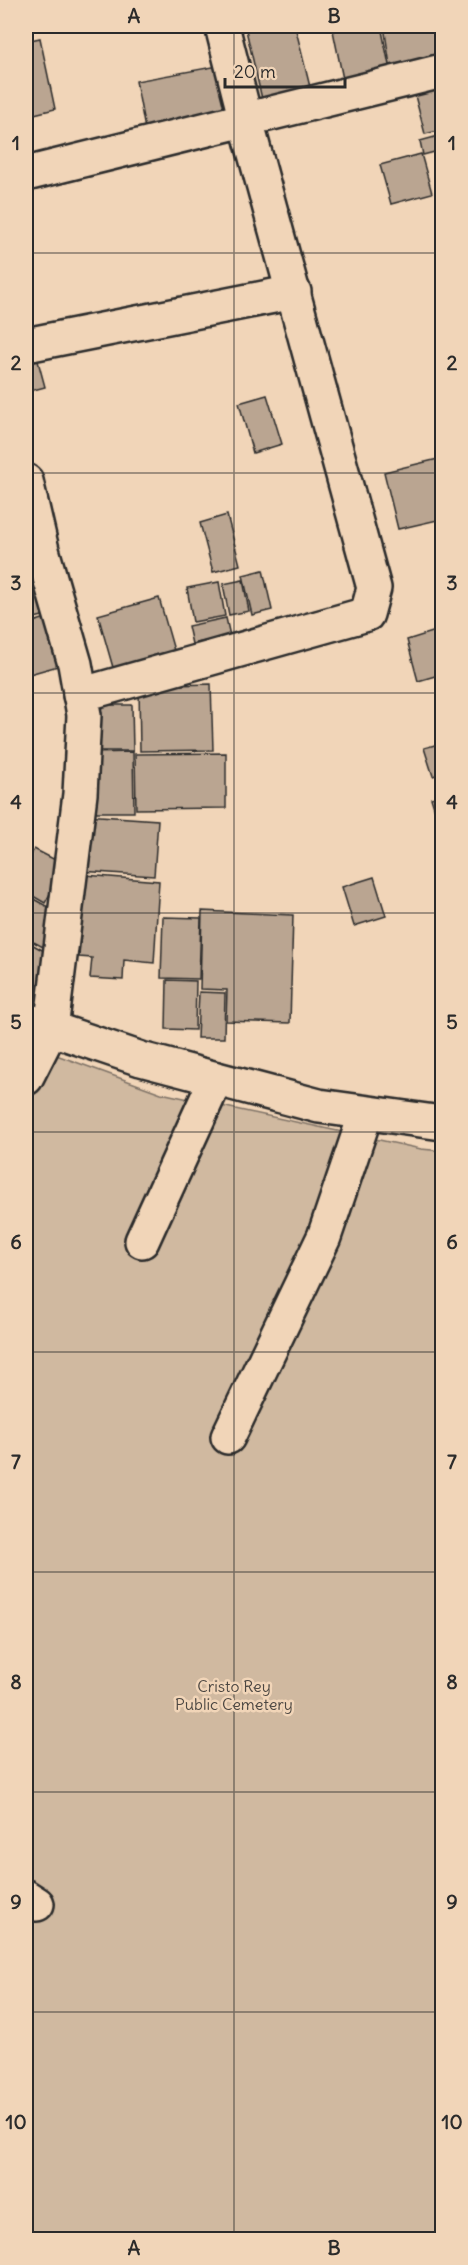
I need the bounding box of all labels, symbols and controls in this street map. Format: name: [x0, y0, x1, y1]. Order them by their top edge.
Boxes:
text: A: [128, 3, 141, 28]
text: B: [327, 3, 341, 28]
scale bar: [225, 51, 345, 89]
text: 20 m: [234, 60, 276, 83]
text: 1: [12, 130, 20, 155]
text: 1: [448, 130, 456, 155]
text: 2: [11, 350, 22, 375]
text: 2: [447, 350, 458, 375]
text: 3: [10, 570, 22, 595]
text: 3: [446, 570, 458, 595]
text: 4: [10, 789, 22, 814]
text: 4: [446, 789, 458, 814]
text: 5: [10, 1009, 22, 1034]
text: 5: [446, 1009, 458, 1034]
text: 6: [10, 1229, 22, 1254]
text: 6: [446, 1229, 458, 1254]
text: 7: [11, 1449, 21, 1474]
text: 7: [447, 1449, 457, 1474]
text: 8: [10, 1669, 22, 1694]
text: 8: [446, 1669, 458, 1694]
park label: Cristo Rey Public Cemetery: [175, 1676, 293, 1714]
text: 9: [10, 1889, 22, 1914]
text: 9: [446, 1889, 458, 1914]
text: 10: [5, 2109, 27, 2134]
text: 10: [441, 2109, 463, 2134]
text: A: [128, 2235, 141, 2260]
text: B: [327, 2235, 341, 2260]

